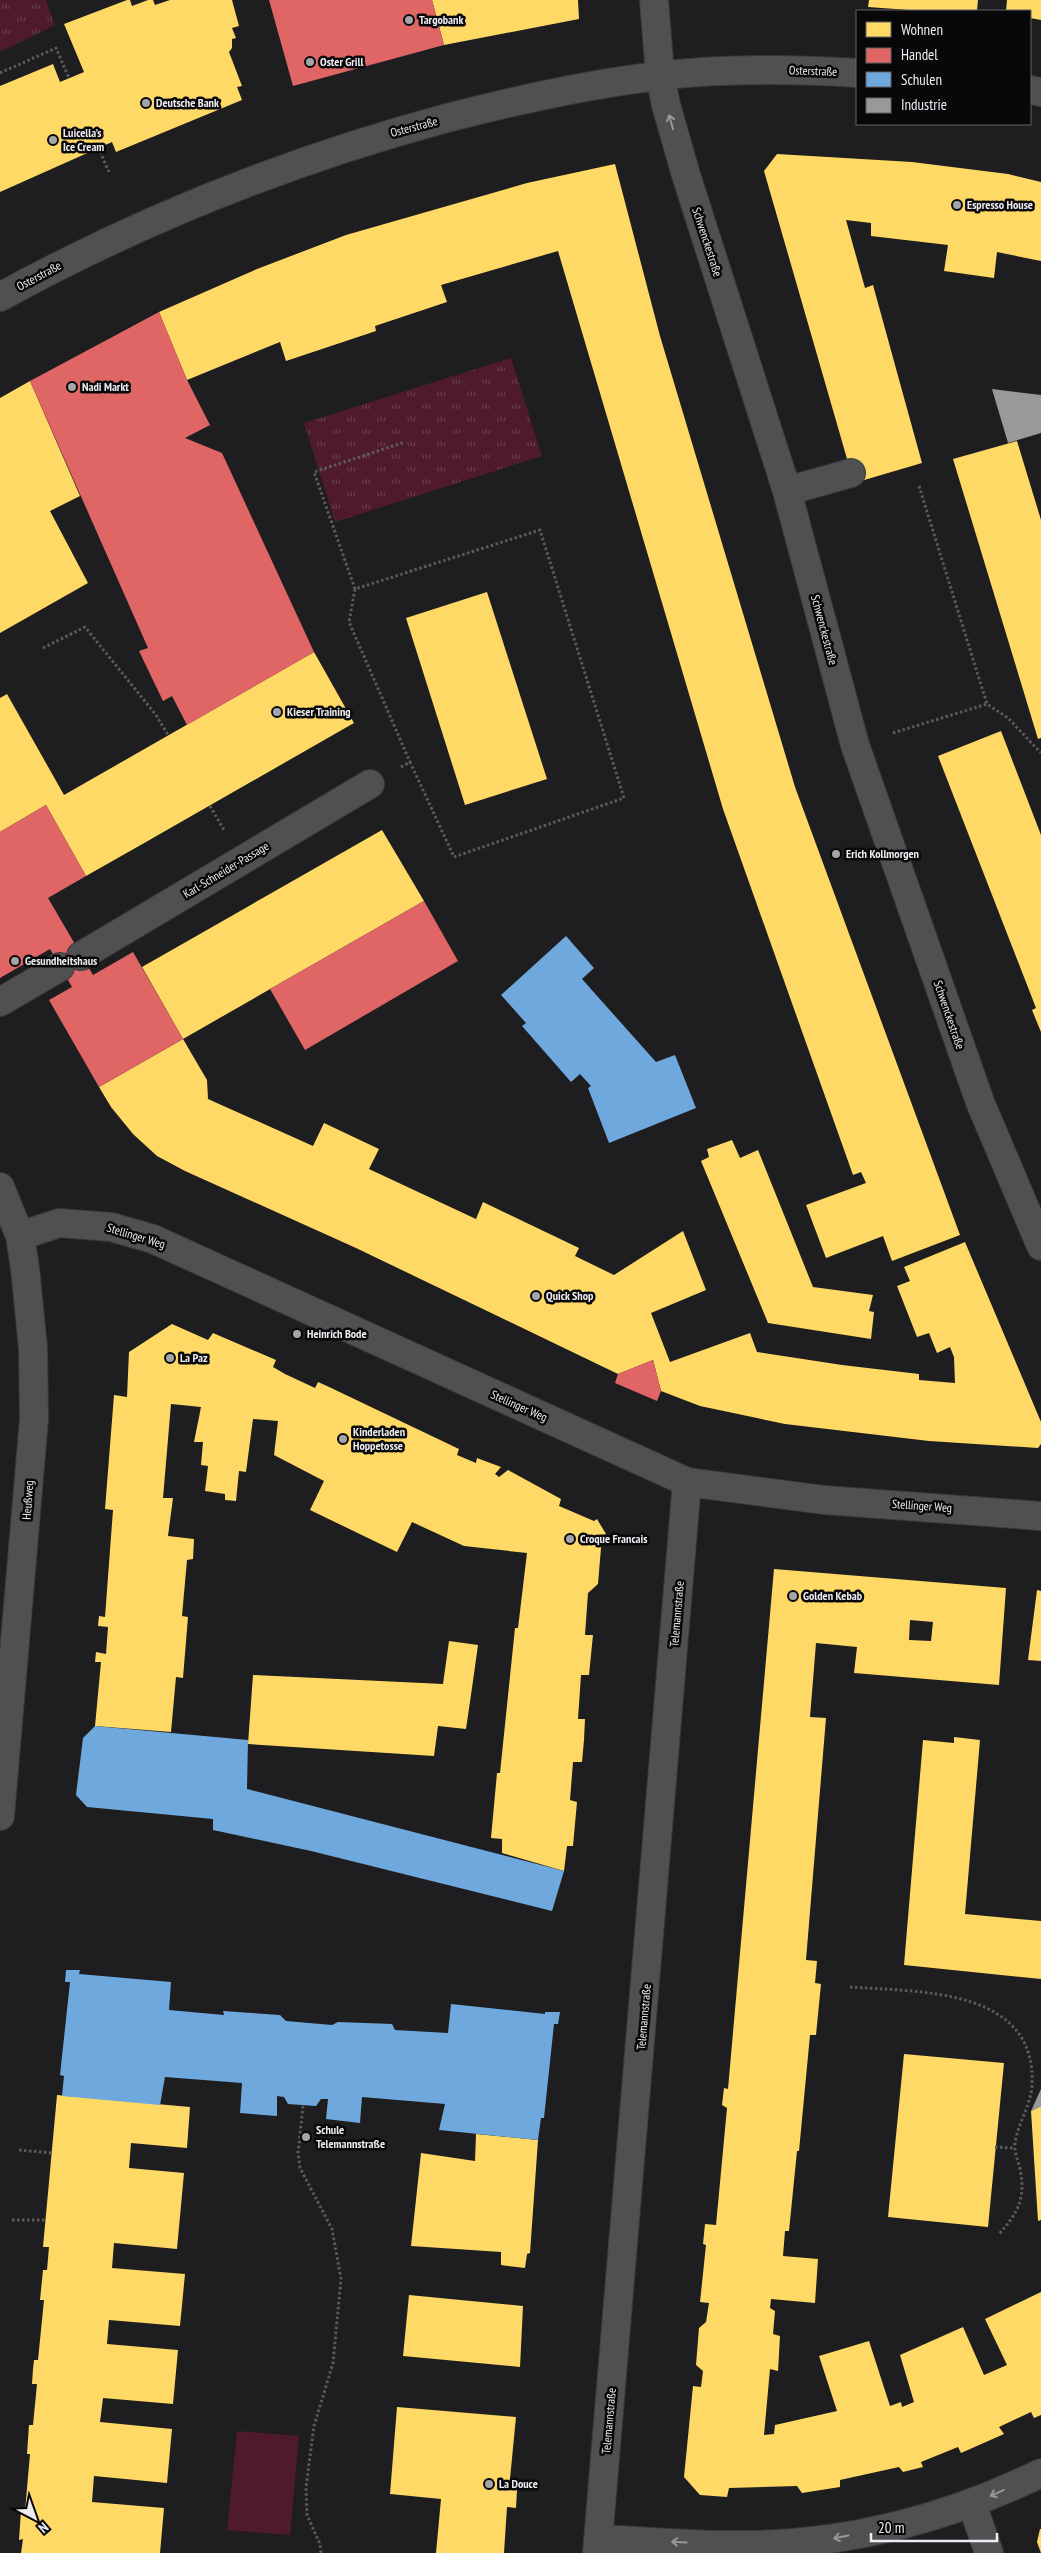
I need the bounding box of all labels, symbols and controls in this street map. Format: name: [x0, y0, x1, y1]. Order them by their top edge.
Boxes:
legend: [856, 10, 1031, 125]
place label: Targobank: [419, 12, 463, 27]
marker: Targobank: [403, 14, 415, 26]
text: Wohnen: [901, 20, 943, 39]
text: Handel: [901, 45, 938, 64]
place label: Oster Grill: [320, 54, 363, 69]
marker: Oster Grill: [304, 56, 316, 68]
street label: Osterstraße: [789, 62, 837, 79]
text: Schulen: [901, 70, 942, 89]
place label: Deutsche Bank: [156, 95, 219, 110]
text: Industrie: [901, 95, 947, 114]
marker: Deutsche Bank: [140, 97, 152, 109]
street label: Osterstraße: [389, 113, 439, 140]
one-way arrow: [666, 115, 675, 131]
place label: Luicella’s Ice Cream: [63, 125, 104, 154]
marker: Luicella’s Ice Cream: [47, 134, 59, 146]
place label: Espresso House: [967, 197, 1033, 212]
marker: Espresso House: [951, 199, 963, 211]
street label: Schwenckestraße: [689, 205, 726, 278]
street label: Osterstraße: [14, 258, 64, 294]
place label: Nadi Markt: [82, 379, 129, 394]
marker: Nadi Markt: [66, 381, 78, 393]
street label: Schwenckestraße: [808, 593, 841, 667]
place label: Kieser Training: [287, 704, 351, 719]
marker: Kieser Training: [271, 706, 283, 718]
street label: Karl-Schneider-Passage: [180, 838, 271, 901]
place label: Erich Kollmorgen: [846, 846, 919, 861]
marker: Erich Kollmorgen: [830, 848, 842, 860]
place label: Gesundheitshaus: [25, 953, 97, 968]
marker: Gesundheitshaus: [9, 955, 21, 967]
street label: Schwenckestraße: [931, 978, 968, 1051]
street label: Stellinger Weg: [105, 1220, 167, 1251]
place label: Quick Shop: [546, 1288, 594, 1303]
marker: Quick Shop: [530, 1290, 542, 1302]
place label: Heinrich Bode: [307, 1326, 367, 1341]
marker: Heinrich Bode: [291, 1328, 303, 1340]
place label: La Paz: [180, 1350, 208, 1365]
marker: La Paz: [164, 1352, 176, 1364]
street label: Stellinger Weg: [489, 1386, 550, 1425]
place label: Kinderladen Hoppetosse: [353, 1424, 405, 1453]
marker: Kinderladen Hoppetosse: [337, 1433, 349, 1445]
street label: Heußweg: [19, 1480, 36, 1520]
street label: Stellinger Weg: [891, 1496, 953, 1515]
place label: Croque Francais: [580, 1531, 647, 1546]
marker: Croque Francais: [564, 1533, 576, 1545]
street label: Telemannstraße: [666, 1580, 687, 1648]
place label: Golden Kebab: [803, 1588, 863, 1603]
marker: Golden Kebab: [787, 1590, 799, 1602]
street label: Telemannstraße: [633, 1983, 654, 2051]
place label: Schule Telemannstraße: [316, 2122, 385, 2151]
marker: Schule Telemannstraße: [300, 2131, 312, 2143]
street label: Telemannstraße: [598, 2387, 619, 2455]
place label: La Douce: [499, 2476, 538, 2491]
marker: La Douce: [483, 2478, 495, 2490]
one-way arrow: [990, 2488, 1005, 2498]
north arrow: [10, 2493, 60, 2543]
scale bar: [871, 2510, 997, 2542]
text: 20 m: [878, 2518, 904, 2537]
text: N: [35, 2519, 52, 2537]
one-way arrow: [833, 2532, 849, 2542]
one-way arrow: [671, 2538, 687, 2547]

